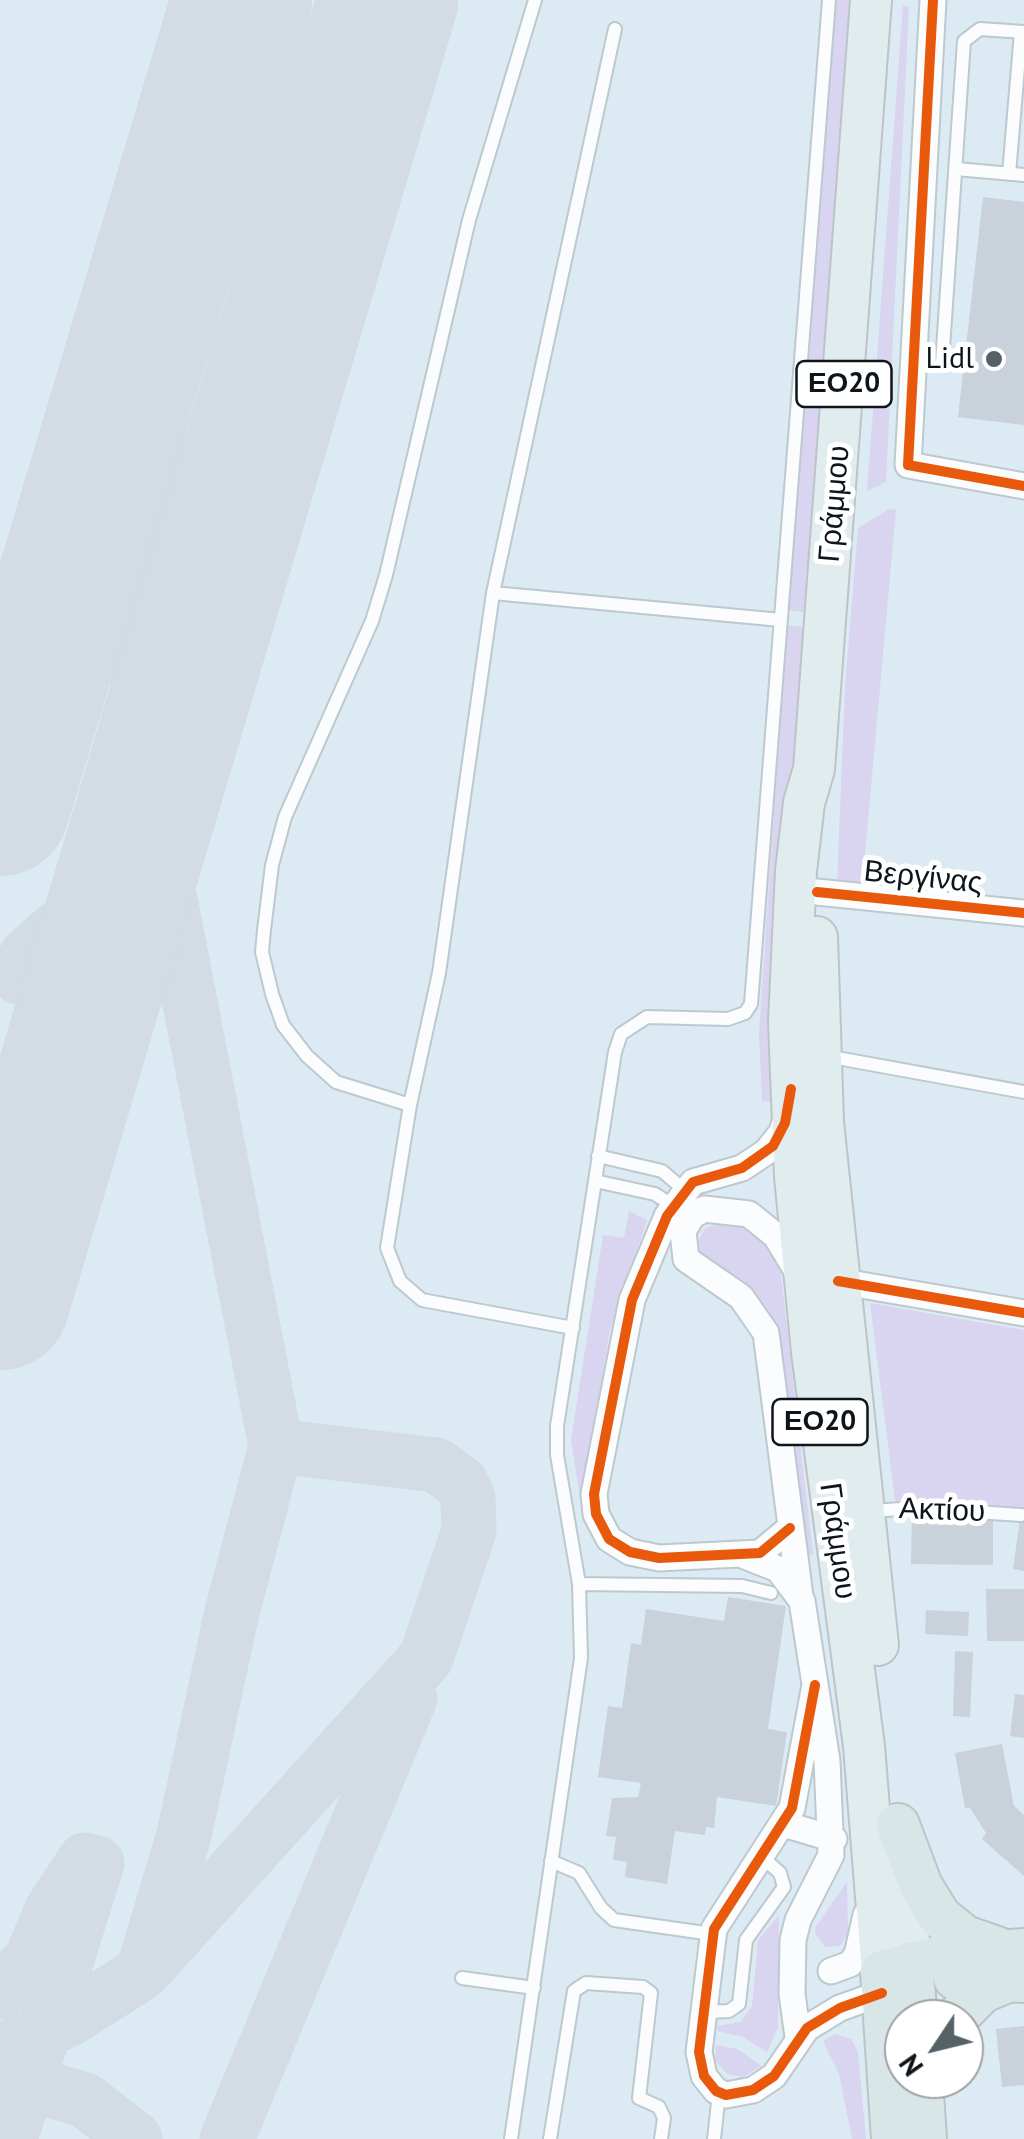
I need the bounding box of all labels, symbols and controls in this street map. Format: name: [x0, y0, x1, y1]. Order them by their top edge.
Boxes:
place label: Lidl: [926, 341, 974, 377]
marker: Lidl: [983, 348, 1005, 370]
road number: ΕΟ20: [796, 361, 892, 407]
street label: Γράμμου: [812, 444, 858, 564]
street label: Βεργίνας: [862, 854, 984, 902]
road number: ΕΟ20: [772, 1399, 868, 1445]
street label: Γράμμου: [811, 1480, 863, 1602]
street label: Ακτίου: [898, 1491, 986, 1531]
north arrow: [884, 1999, 984, 2099]
text: N: [890, 2047, 931, 2083]

